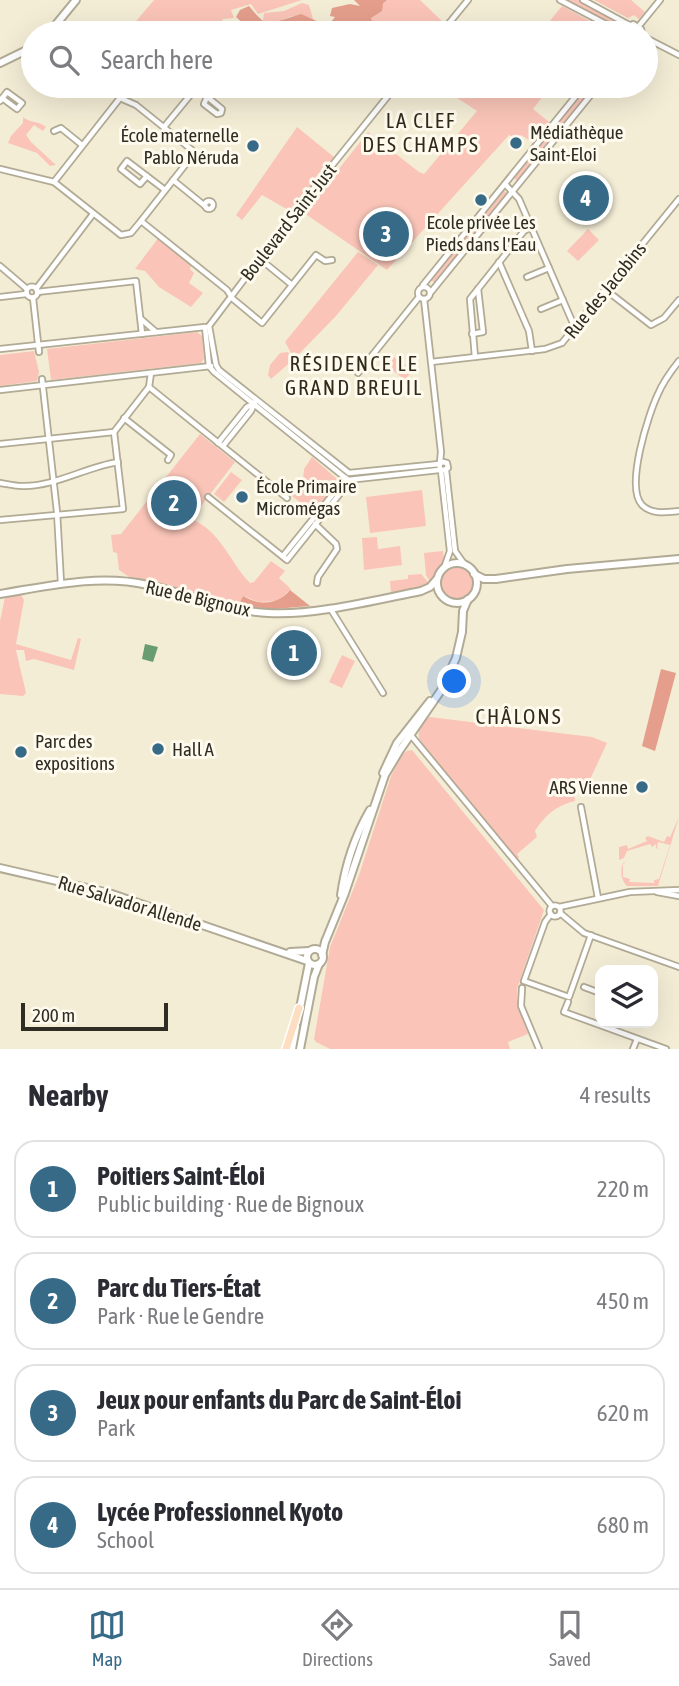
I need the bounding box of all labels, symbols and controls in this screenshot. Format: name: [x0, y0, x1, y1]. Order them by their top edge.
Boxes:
search box: [21, 21, 658, 98]
icon: search: [45, 41, 83, 79]
text: Search here: [101, 45, 213, 75]
district label: LA CLEF DES CHAMPS: [362, 108, 480, 156]
place label: Médiathèque Saint-Eloi: [530, 121, 624, 165]
place label: École maternelle Pablo Néruda: [120, 124, 239, 168]
marker: Médiathèque Saint-Eloi: [508, 135, 524, 151]
marker: École maternelle Pablo Néruda: [245, 138, 261, 154]
street label: Boulevard Saint-Just: [236, 159, 340, 285]
pin: 4: [563, 172, 609, 224]
marker: Ecole privée Les Pieds dans l'Eau: [473, 192, 489, 208]
pin: 3: [363, 208, 409, 260]
place label: Ecole privée Les Pieds dans l'Eau: [426, 211, 536, 255]
street label: Rue des Jacobins: [560, 237, 651, 342]
district label: RÉSIDENCE LE GRAND BREUIL: [285, 351, 423, 399]
place label: École Primaire Micromégas: [256, 475, 357, 519]
pin: 2: [151, 477, 197, 529]
marker: École Primaire Micromégas: [234, 489, 250, 505]
street label: Rue de Bignoux: [144, 575, 253, 621]
pin: 1: [271, 627, 317, 679]
your location: [437, 664, 471, 698]
district label: CHÂLONS: [475, 704, 563, 728]
place label: Parc des expositions: [35, 730, 115, 774]
place label: Hall A: [172, 738, 215, 760]
marker: Hall A: [150, 741, 166, 757]
marker: Parc des expositions: [13, 744, 29, 760]
place label: ARS Vienne: [549, 776, 628, 798]
marker: ARS Vienne: [634, 779, 650, 795]
street label: Rue Salvador Allende: [56, 871, 204, 935]
map controls: [595, 965, 658, 1028]
button: layers: [595, 965, 658, 1028]
scale bar: [21, 1000, 168, 1032]
text: 200 m: [32, 1004, 75, 1026]
text: Nearby: [28, 1078, 108, 1112]
text: 4 results: [580, 1082, 651, 1108]
text: Poitiers Saint-Éloi: [97, 1161, 265, 1191]
text: 1: [48, 1176, 58, 1202]
text: 220 m: [597, 1176, 649, 1202]
text: Public building · Rue de Bignoux: [97, 1191, 364, 1217]
text: Parc du Tiers-État: [97, 1273, 261, 1303]
text: 2: [48, 1288, 58, 1314]
text: 450 m: [597, 1288, 649, 1314]
text: Park · Rue le Gendre: [97, 1303, 264, 1329]
text: Jeux pour enfants du Parc de Saint-Éloi: [97, 1385, 461, 1415]
text: 3: [48, 1400, 58, 1426]
text: 620 m: [597, 1400, 649, 1426]
text: Park: [97, 1415, 135, 1441]
text: Lycée Professionnel Kyoto: [97, 1497, 343, 1527]
text: 4: [48, 1512, 58, 1538]
text: 680 m: [597, 1512, 649, 1538]
text: School: [97, 1527, 154, 1553]
tab: Map: [88, 1606, 126, 1670]
tab: Directions: [302, 1606, 373, 1670]
tab: Saved: [549, 1606, 591, 1670]

